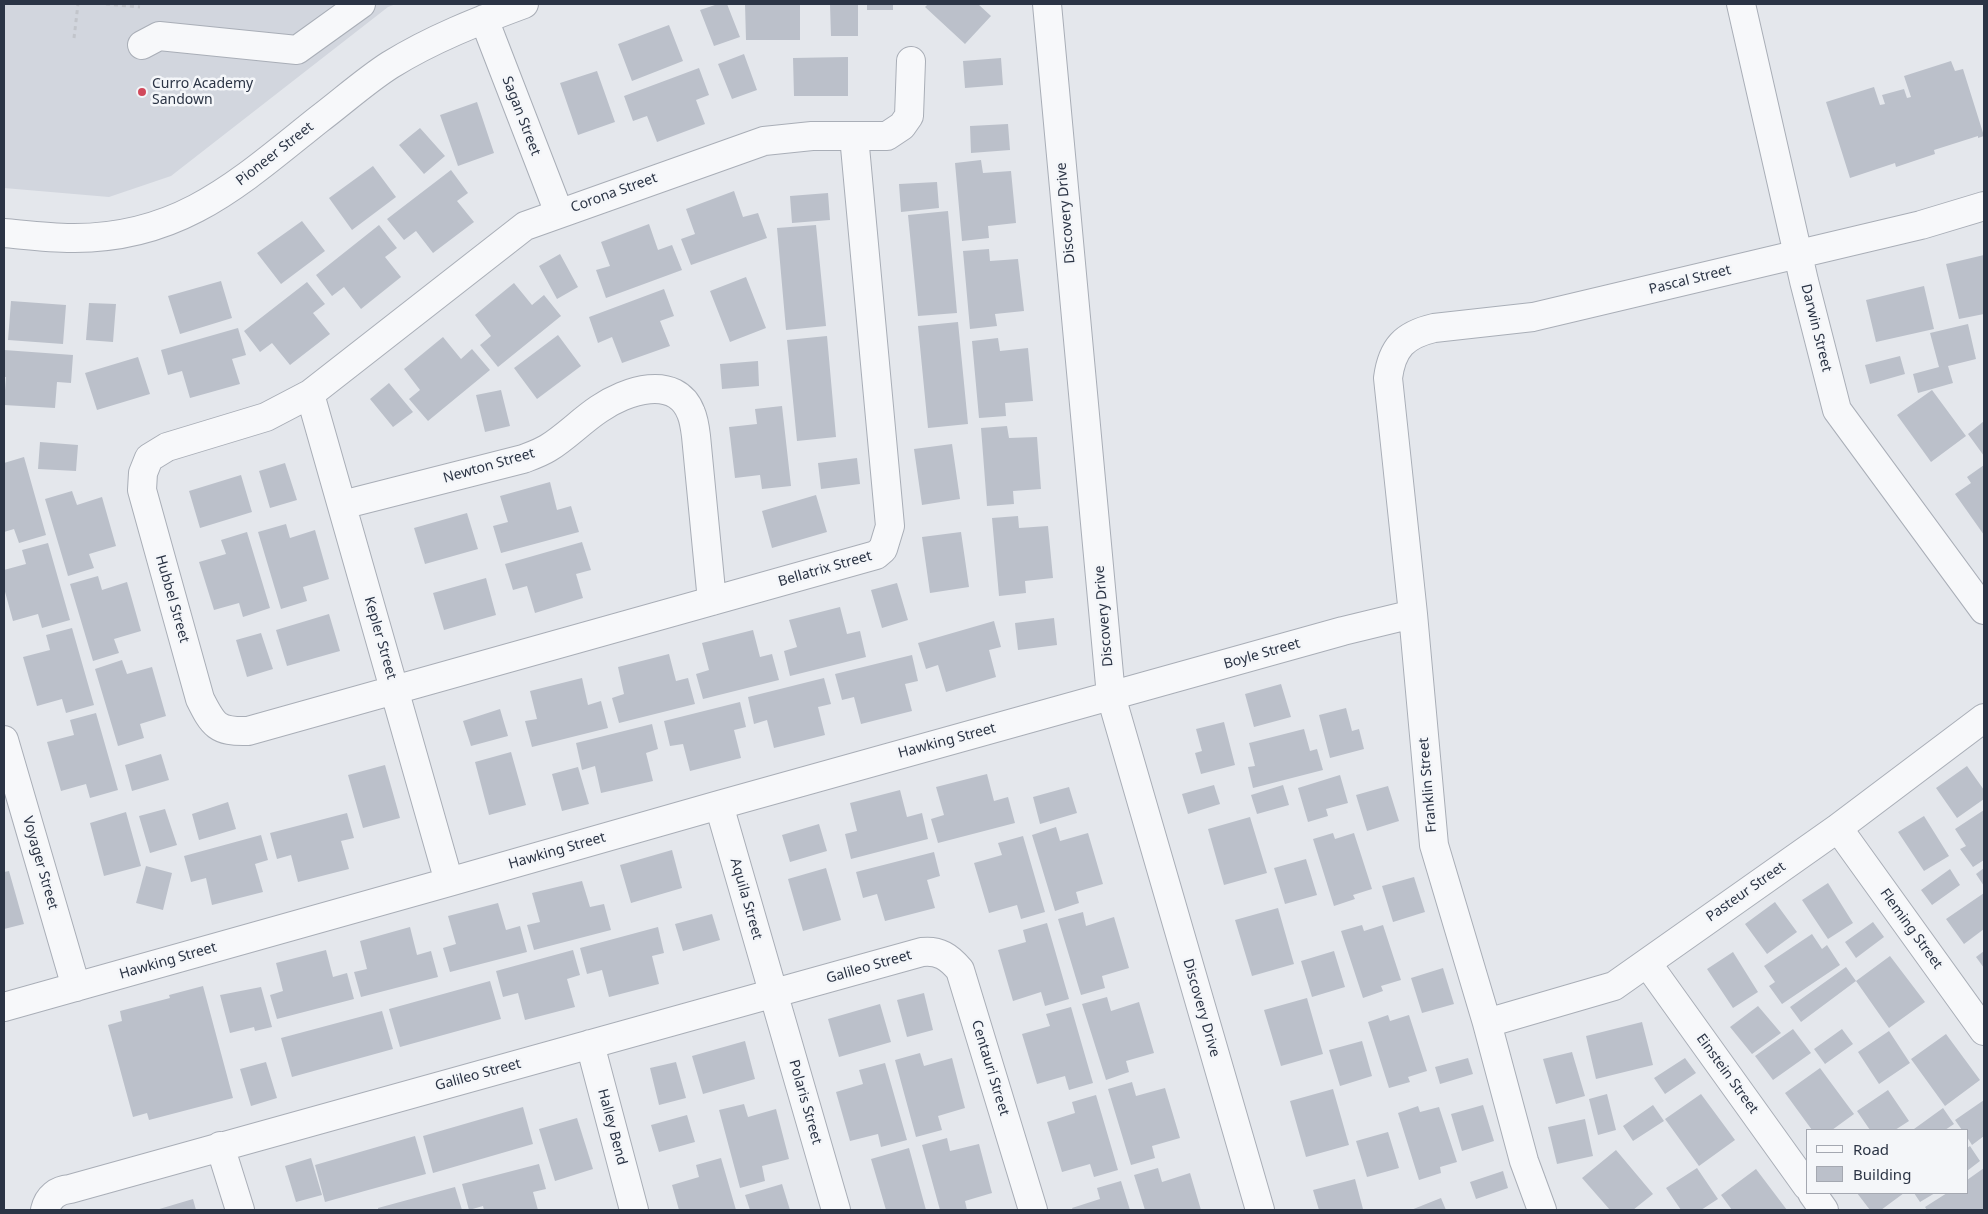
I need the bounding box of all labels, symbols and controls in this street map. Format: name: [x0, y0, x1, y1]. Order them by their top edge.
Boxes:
street label: Sagan Street: [498, 74, 544, 158]
place label: Curro Academy Sandown: [152, 76, 253, 108]
marker: Curro Academy Sandown: [136, 86, 148, 98]
street label: Pioneer Street: [233, 119, 317, 189]
street label: Discovery Drive: [1053, 162, 1079, 264]
street label: Corona Street: [569, 170, 659, 216]
street label: Pascal Street: [1647, 262, 1733, 298]
street label: Darwin Street: [1797, 282, 1835, 374]
street label: Newton Street: [441, 445, 537, 487]
street label: Bellatrix Street: [776, 548, 874, 590]
street label: Hubbel Street: [151, 553, 193, 645]
street label: Discovery Drive: [1091, 565, 1117, 667]
street label: Kepler Street: [360, 595, 400, 681]
street label: Boyle Street: [1222, 635, 1302, 673]
street label: Hawking Street: [896, 720, 998, 762]
street label: Franklin Street: [1415, 737, 1441, 833]
street label: Voyager Street: [19, 814, 61, 912]
street label: Hawking Street: [506, 829, 608, 873]
street label: Aquila Street: [726, 856, 766, 942]
street label: Pasteur Street: [1703, 858, 1789, 926]
street label: Fleming Street: [1876, 885, 1946, 973]
street label: Hawking Street: [117, 939, 219, 983]
street label: Galileo Street: [824, 947, 914, 987]
street label: Discovery Drive: [1179, 957, 1223, 1059]
street label: Centauri Street: [967, 1018, 1013, 1118]
street label: Einstein Street: [1692, 1031, 1762, 1117]
street label: Galileo Street: [433, 1056, 523, 1094]
street label: Polaris Street: [785, 1058, 825, 1146]
street label: Halley Bend: [594, 1087, 630, 1167]
legend: [1806, 1129, 1968, 1194]
text: Road: [1853, 1139, 1889, 1159]
text: Building: [1853, 1164, 1911, 1184]

